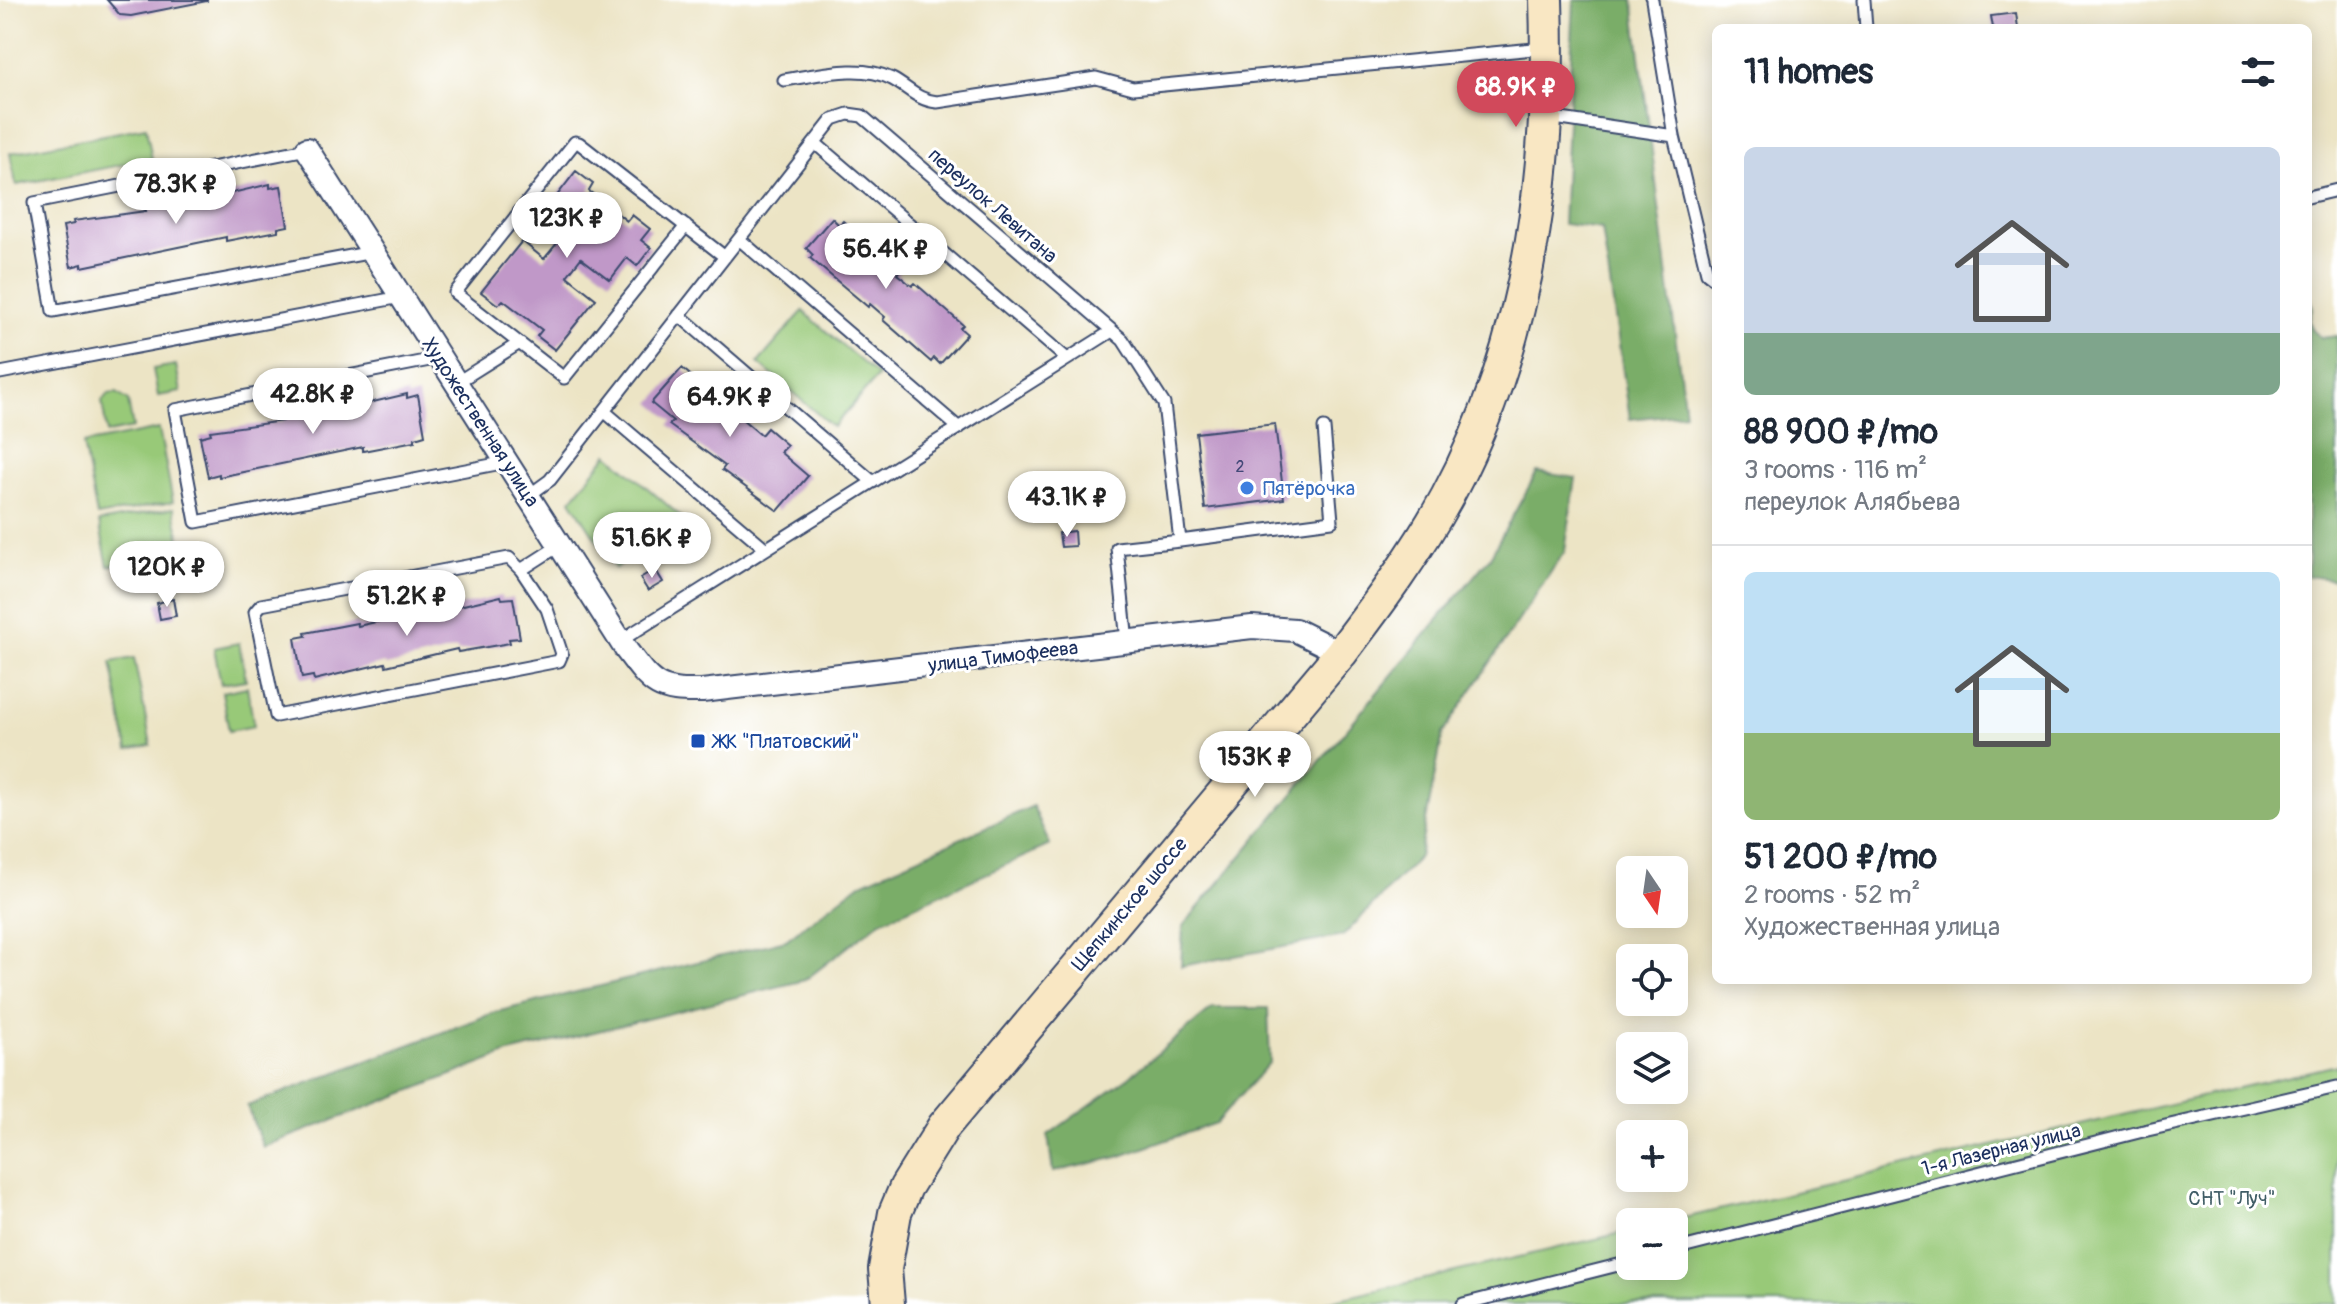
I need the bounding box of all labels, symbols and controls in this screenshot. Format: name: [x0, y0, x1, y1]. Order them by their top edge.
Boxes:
icon: filters: [2236, 50, 2280, 94]
text: 11 homes: [1744, 51, 1873, 94]
pin: 88.9K ₽: [1442, 61, 1590, 129]
text: 88.9K ₽: [1475, 71, 1557, 103]
street label: переулок Левитана: [923, 142, 1062, 268]
pin: 78.3K ₽: [102, 158, 250, 226]
text: 78.3K ₽: [134, 168, 218, 200]
pin: 123K ₽: [502, 192, 632, 260]
icon: home: [1940, 199, 2084, 343]
text: 123K ₽: [529, 202, 605, 234]
pin: 56.4K ₽: [812, 223, 960, 291]
text: 56.4K ₽: [843, 233, 929, 265]
street label: Художественная улица: [416, 333, 545, 512]
pin: 42.8K ₽: [239, 368, 387, 436]
pin: 64.9K ₽: [656, 371, 804, 439]
text: 42.8K ₽: [270, 378, 356, 410]
text: 64.9K ₽: [687, 381, 773, 413]
text: 88 900 ₽/mo: [1744, 411, 1938, 454]
text: 3 rooms · 116 m²: [1744, 454, 1927, 486]
house number: 2: [1236, 457, 1245, 477]
pin: 43.1K ₽: [993, 471, 1141, 539]
place label: Пятёрочка: [1263, 476, 1355, 501]
marker: Пятёрочка: [1238, 479, 1256, 497]
text: 43.1K ₽: [1026, 481, 1108, 513]
text: переулок Алябьева: [1744, 486, 1960, 518]
pin: 51.6K ₽: [578, 512, 726, 580]
text: 51.6K ₽: [611, 522, 693, 554]
pin: 120K ₽: [102, 541, 232, 609]
text: 120K ₽: [127, 551, 207, 583]
pin: 51.2K ₽: [333, 570, 481, 638]
text: 51.2K ₽: [366, 580, 448, 612]
icon: home: [1940, 624, 2084, 768]
street label: улица Тимофеева: [926, 635, 1080, 678]
place label: ЖК "Платовский": [711, 729, 859, 754]
pin: 153K ₽: [1190, 731, 1320, 799]
marker: ЖК "Платовский": [689, 732, 707, 750]
text: 153K ₽: [1217, 741, 1293, 773]
street label: Щепкинское шоссе: [1066, 832, 1193, 977]
text: 51 200 ₽/mo: [1744, 836, 1937, 879]
north arrow: [1616, 856, 1688, 928]
map controls: [1616, 856, 1688, 1280]
text: 2 rooms · 52 m²: [1744, 879, 1920, 911]
text: Художественная улица: [1744, 911, 2000, 943]
button: locate: [1616, 944, 1688, 1016]
button: layers: [1616, 1032, 1688, 1104]
street label: 1-я Лазерная улица: [1919, 1118, 2083, 1181]
button: +: [1616, 1120, 1688, 1192]
park label: СНТ "Луч": [2188, 1186, 2276, 1211]
button: −: [1616, 1208, 1688, 1280]

